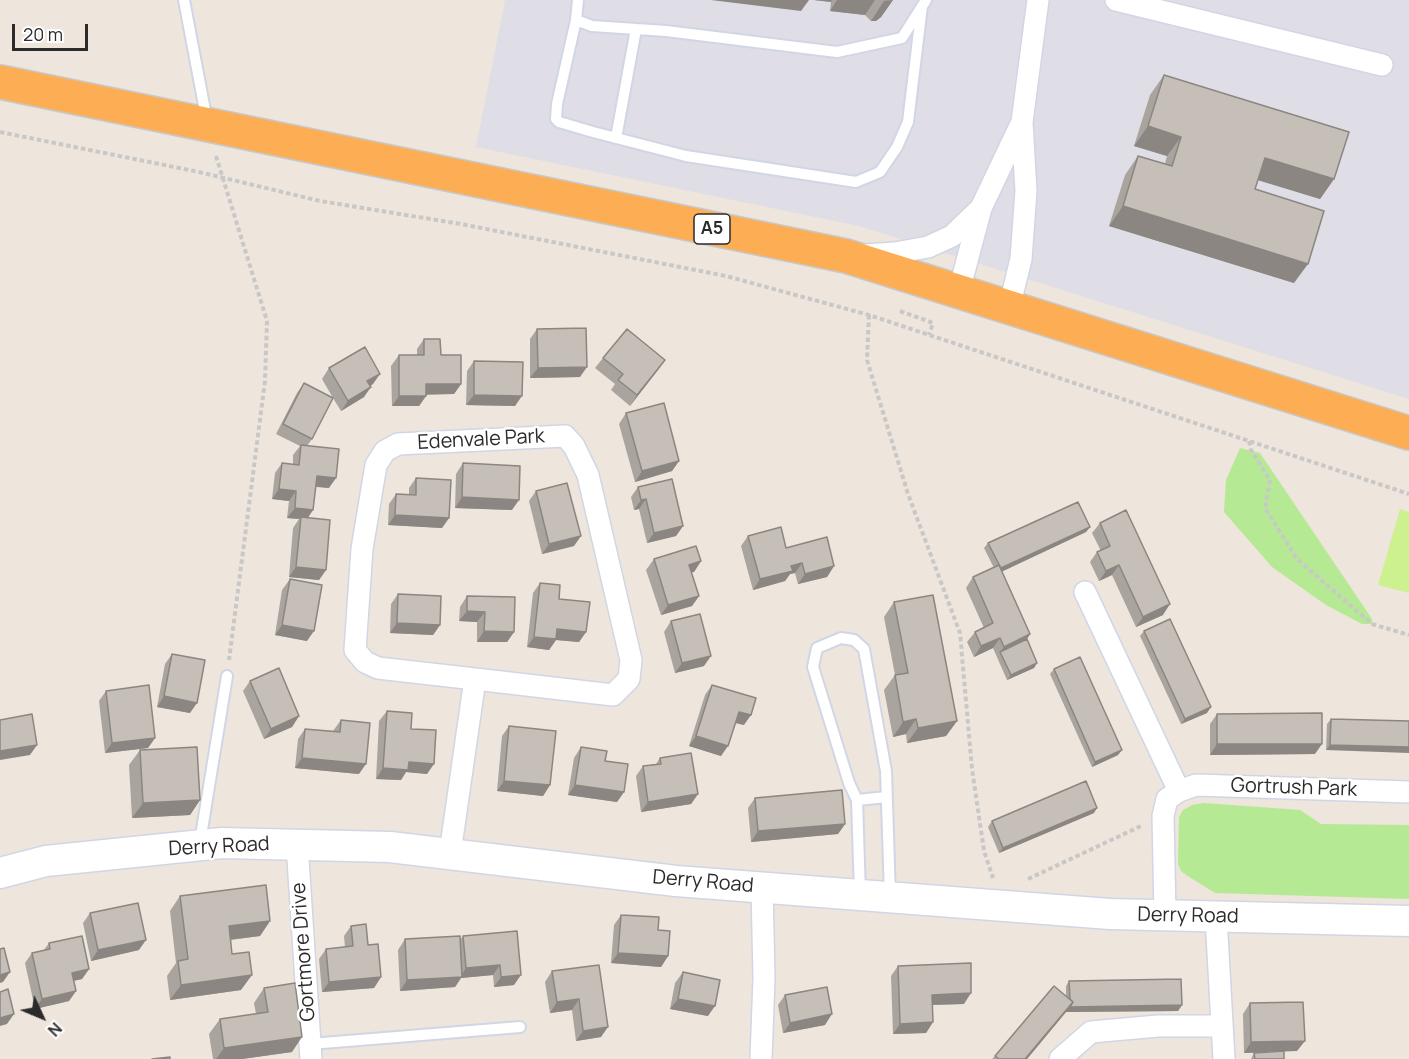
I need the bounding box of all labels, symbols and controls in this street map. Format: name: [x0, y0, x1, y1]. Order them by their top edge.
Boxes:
scale bar: [15, 12, 92, 50]
text: 20 m: [23, 22, 63, 46]
road number: A5: [694, 214, 730, 244]
street label: Edenvale Park: [417, 425, 545, 455]
street label: Gortrush Park: [1230, 774, 1358, 802]
street label: Derry Road: [168, 832, 270, 862]
street label: Derry Road: [651, 866, 755, 898]
street label: Gortmore Drive: [287, 882, 321, 1022]
street label: Derry Road: [1137, 903, 1239, 929]
north arrow: [12, 987, 72, 1047]
text: N: [43, 1018, 67, 1041]

